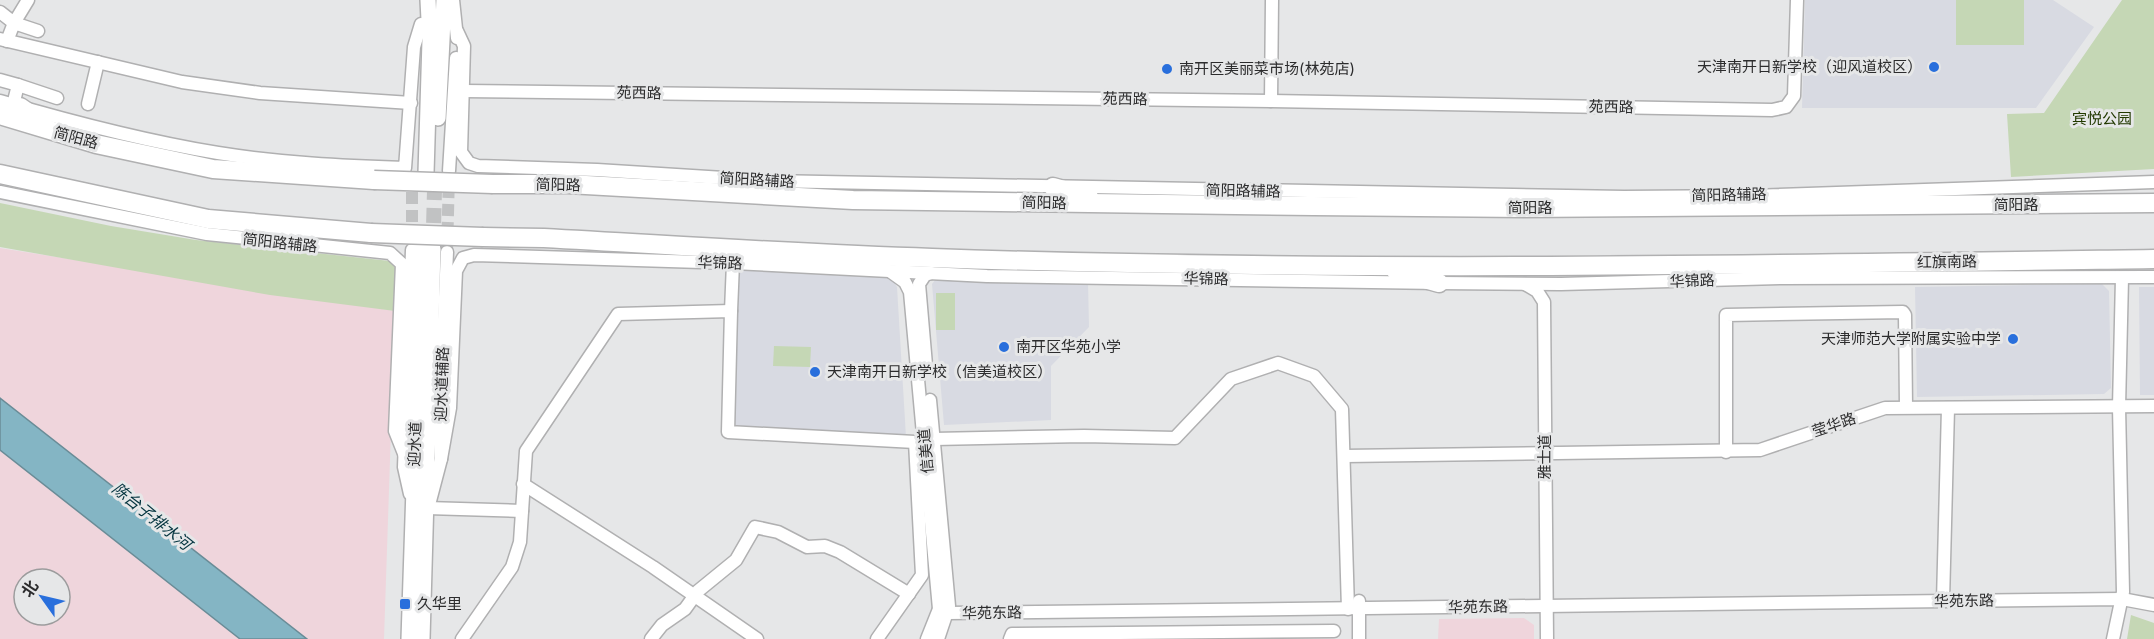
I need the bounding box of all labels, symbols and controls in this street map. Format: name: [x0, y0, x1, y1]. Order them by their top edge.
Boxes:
place label: 天津南开日新学校（迎风道校区）: [1697, 57, 1922, 76]
place label: 南开区美丽菜市场(林苑店): [1179, 59, 1355, 78]
marker: 天津南开日新学校（迎风道校区）: [1927, 60, 1941, 74]
marker: 南开区美丽菜市场(林苑店): [1160, 62, 1174, 76]
street label: 苑西路: [616, 83, 662, 102]
street label: 苑西路: [1102, 89, 1148, 108]
street label: 苑西路: [1588, 97, 1634, 116]
park label: 宾悦公园: [2072, 109, 2132, 128]
street label: 简阳路: [52, 123, 100, 153]
street label: 简阳路辅路: [719, 168, 795, 191]
street label: 简阳路: [535, 175, 581, 194]
street label: 简阳路辅路: [1205, 180, 1281, 201]
street label: 简阳路辅路: [1691, 184, 1767, 205]
street label: 简阳路: [1021, 193, 1067, 212]
street label: 简阳路: [1993, 195, 2039, 214]
street label: 简阳路: [1507, 198, 1553, 217]
street label: 简阳路辅路: [242, 229, 318, 256]
street label: 红旗南路: [1917, 251, 1977, 272]
street label: 华锦路: [697, 252, 743, 273]
street label: 华锦路: [1183, 269, 1229, 288]
street label: 华锦路: [1669, 270, 1715, 291]
place label: 天津师范大学附属实验中学: [1821, 329, 2001, 348]
marker: 天津师范大学附属实验中学: [2006, 332, 2020, 346]
place label: 南开区华苑小学: [1016, 337, 1121, 356]
marker: 南开区华苑小学: [997, 340, 1011, 354]
street label: 迎水道辅路: [431, 346, 452, 422]
place label: 天津南开日新学校（信美道校区）: [827, 362, 1052, 381]
marker: 天津南开日新学校（信美道校区）: [808, 365, 822, 379]
street label: 莹华路: [1809, 408, 1858, 441]
street label: 迎水道: [404, 421, 425, 467]
street label: 信美道: [914, 428, 937, 474]
street label: 雅士道: [1535, 434, 1554, 480]
water label: 陈台子排水河: [108, 478, 198, 556]
north arrow: [12, 567, 72, 627]
text: 北: [17, 576, 42, 601]
street label: 华苑东路: [1934, 590, 1994, 611]
place label: 久华里: [417, 594, 462, 613]
street label: 华苑东路: [1448, 596, 1508, 617]
marker: 久华里: [398, 597, 412, 611]
street label: 华苑东路: [962, 602, 1022, 623]

